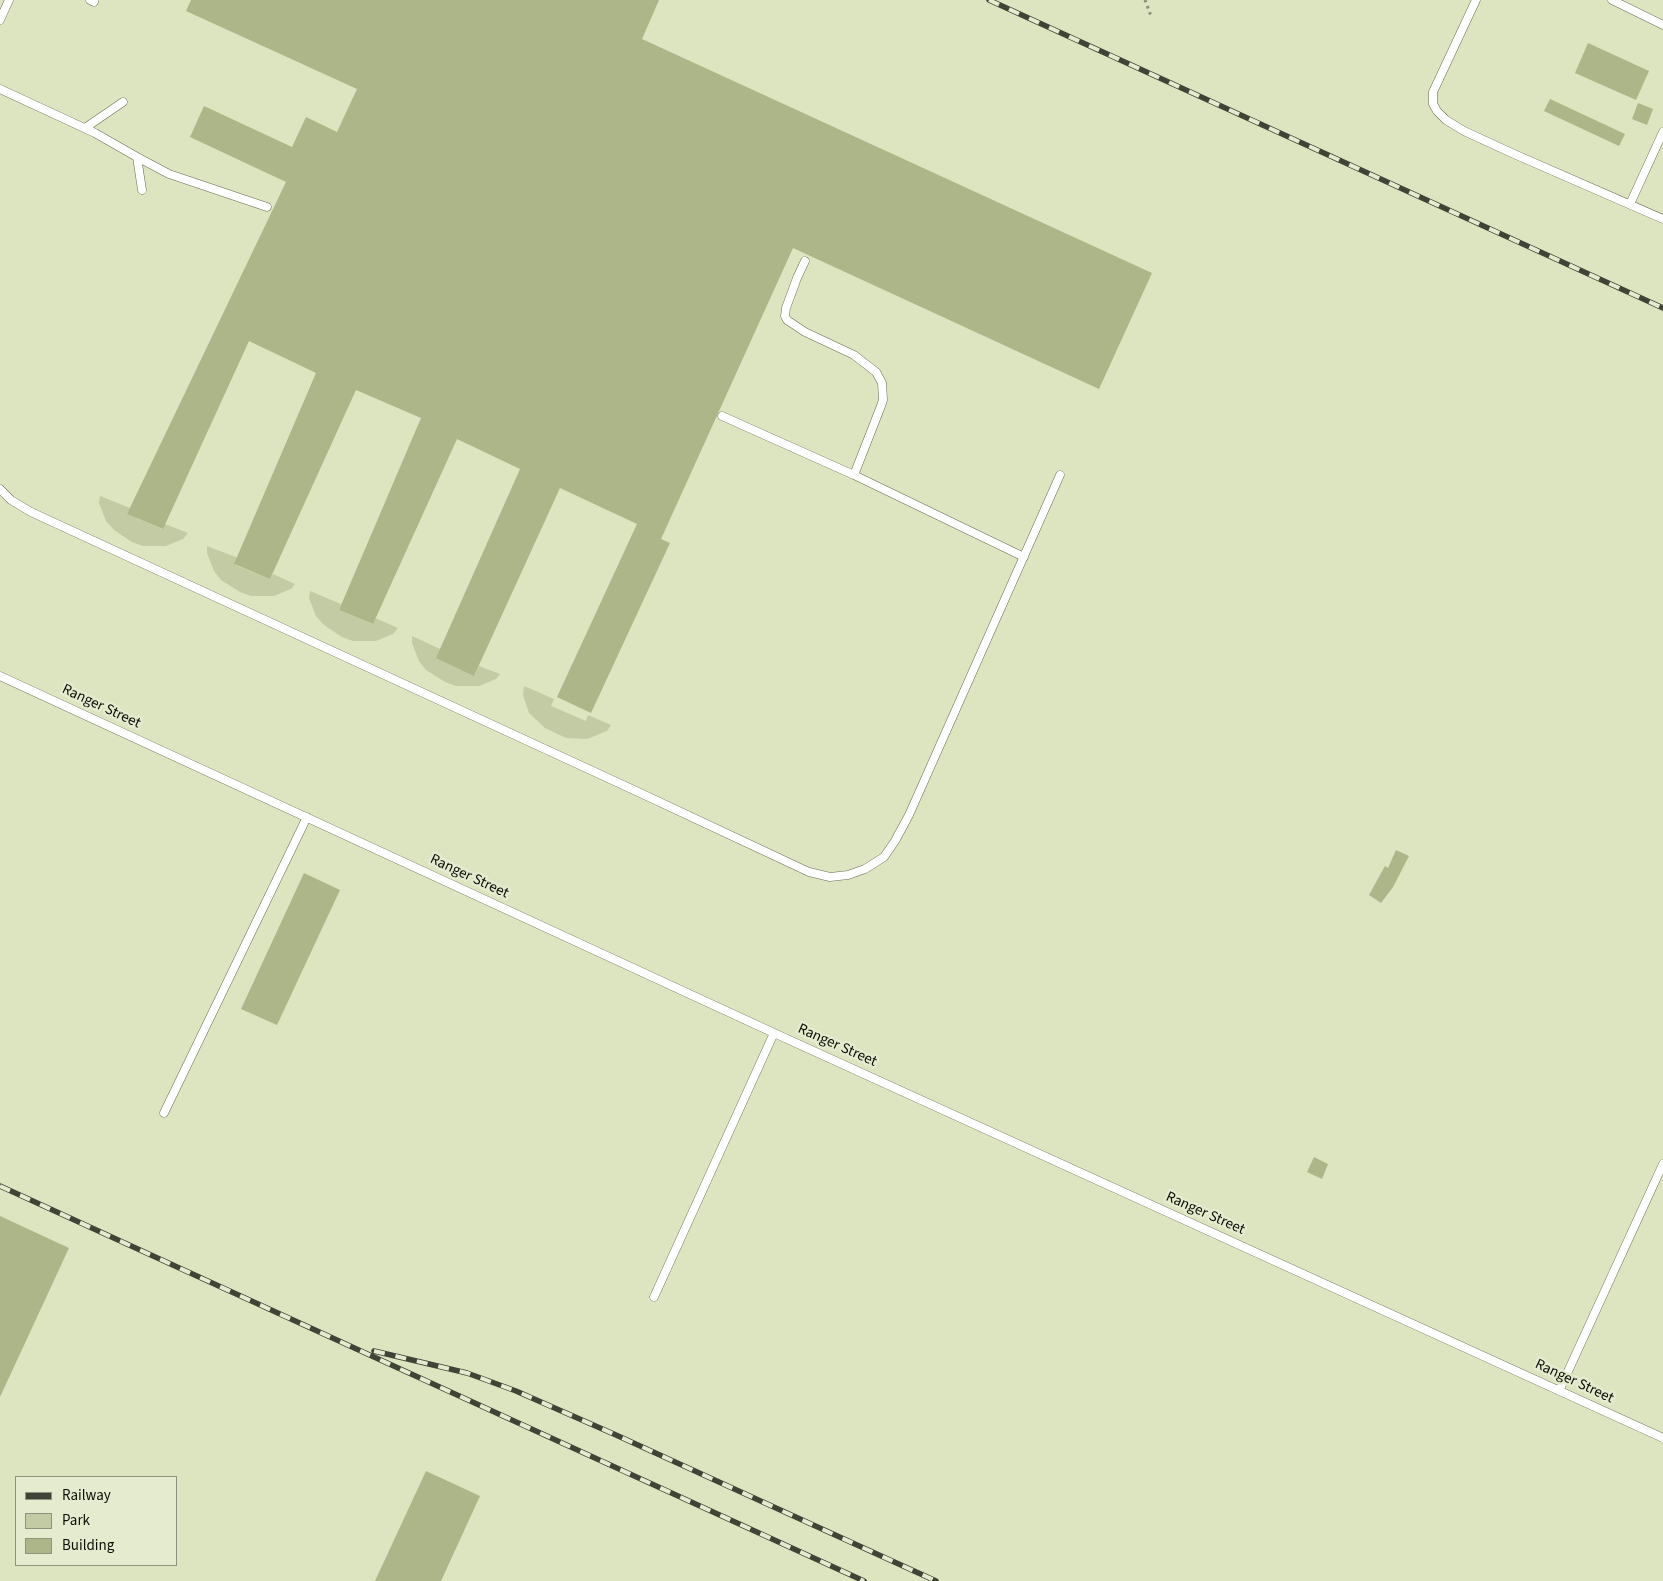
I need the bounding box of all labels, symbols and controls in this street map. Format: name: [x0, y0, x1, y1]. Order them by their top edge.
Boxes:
street label: Ranger Street: [59, 681, 143, 733]
street label: Ranger Street: [427, 851, 511, 903]
street label: Ranger Street: [795, 1021, 879, 1071]
street label: Ranger Street: [1163, 1189, 1247, 1239]
street label: Ranger Street: [1532, 1356, 1616, 1408]
legend: [15, 1476, 178, 1566]
text: Railway: [62, 1485, 111, 1506]
text: Park: [62, 1510, 90, 1531]
text: Building: [62, 1535, 114, 1556]

